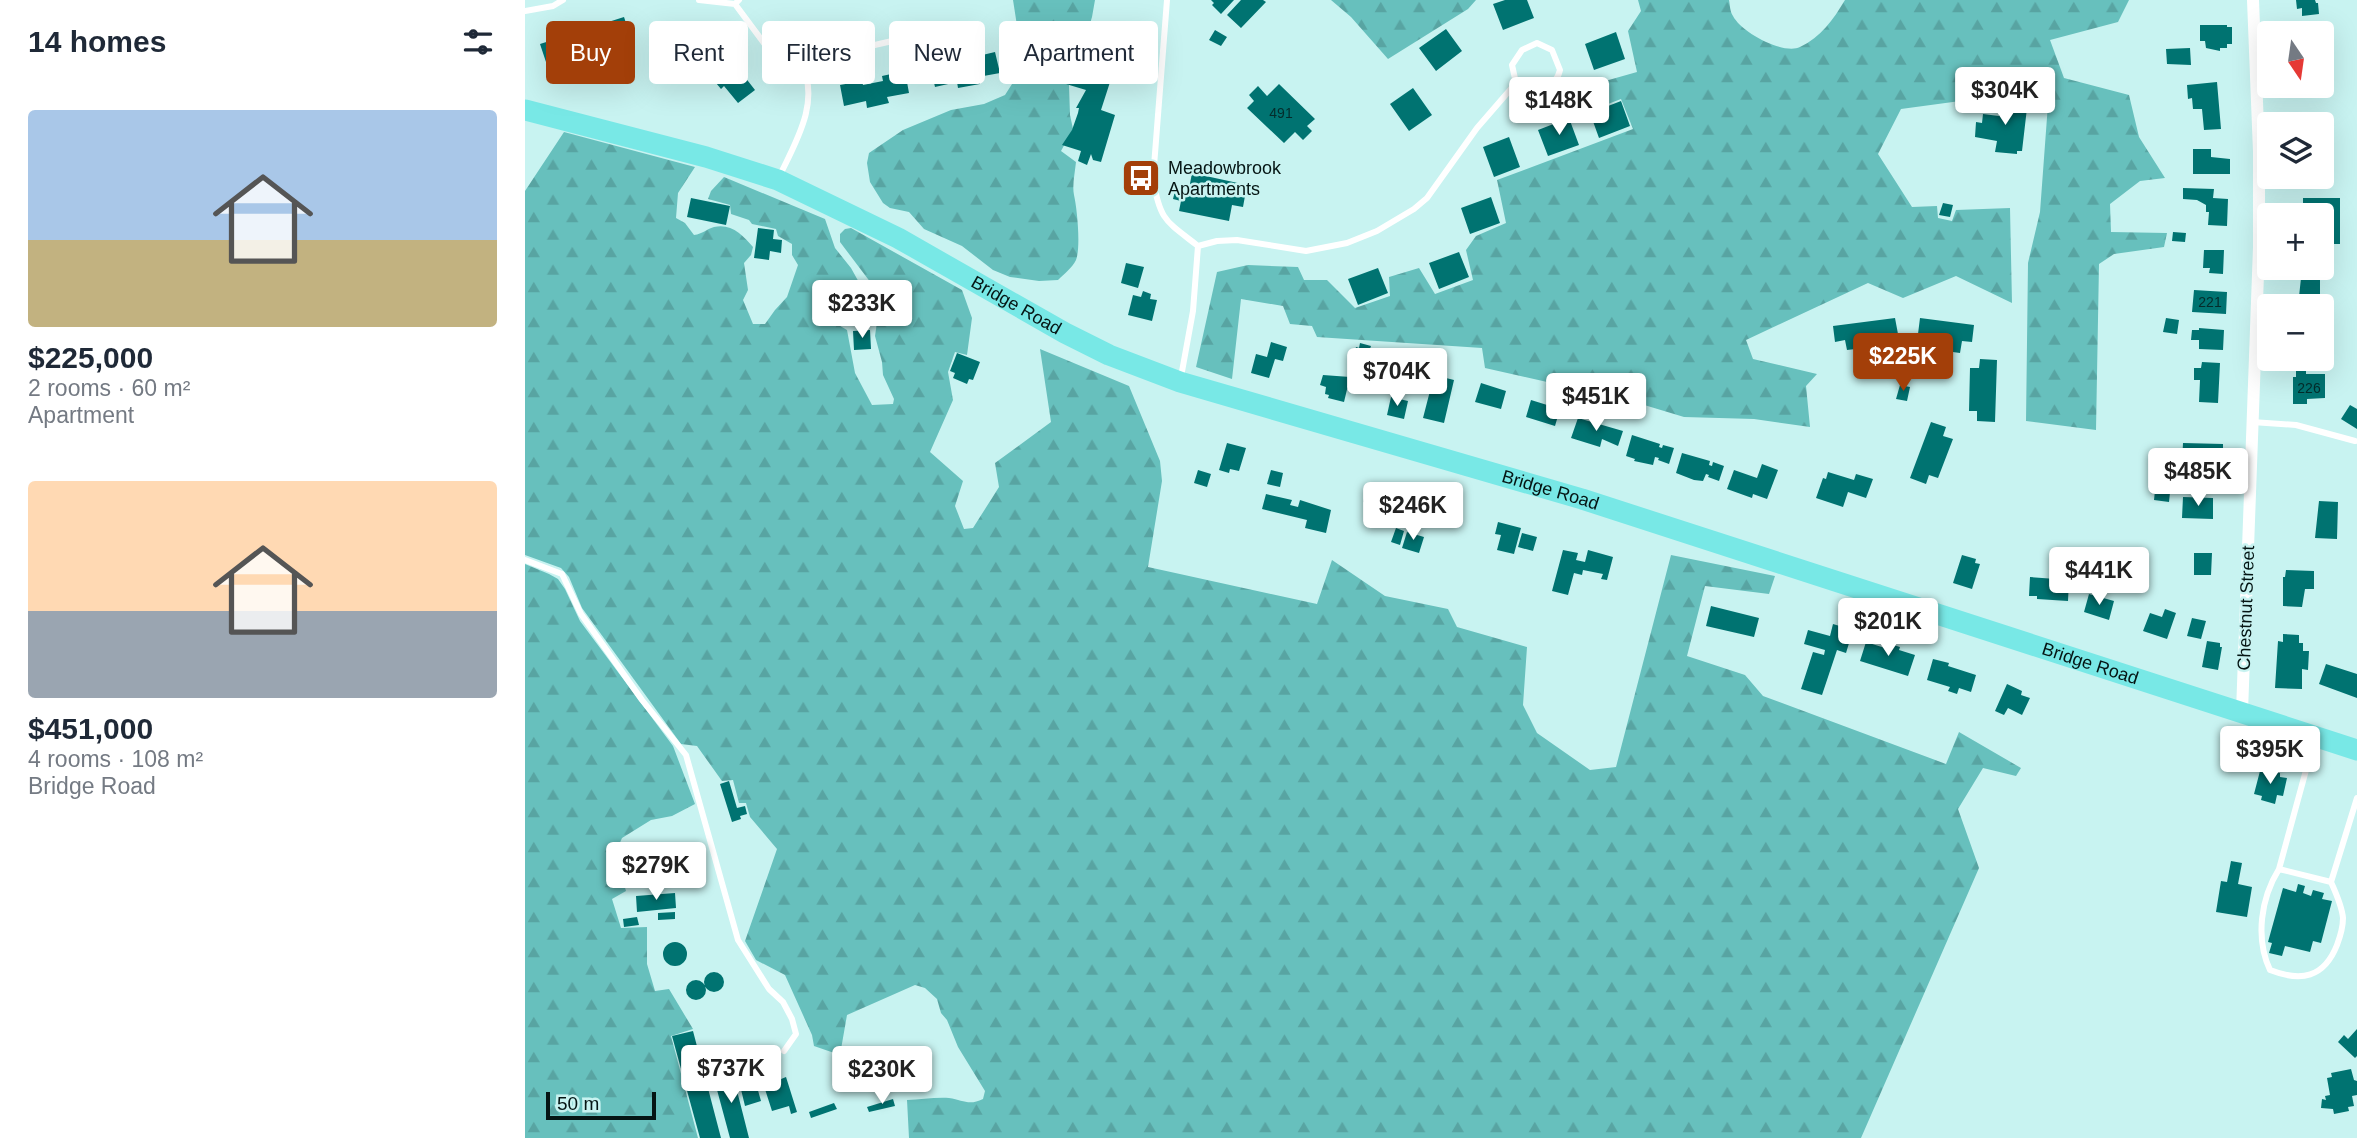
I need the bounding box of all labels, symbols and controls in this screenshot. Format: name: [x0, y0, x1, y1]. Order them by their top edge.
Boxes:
chip: Buy: [546, 21, 635, 84]
chip: Rent: [649, 21, 748, 84]
chip: Filters: [762, 21, 875, 84]
chip: New: [889, 21, 985, 84]
chip: Apartment: [999, 21, 1158, 84]
north arrow: [2257, 21, 2335, 98]
map controls: [2257, 21, 2334, 371]
icon: filters: [459, 23, 497, 61]
text: 14 homes: [28, 25, 166, 58]
pin: $304K: [1956, 68, 2054, 127]
text: $304K: [1971, 77, 2039, 103]
pin: $148K: [1510, 78, 1608, 137]
text: $148K: [1525, 87, 1593, 113]
house number: 491: [1269, 105, 1293, 121]
button: layers: [2257, 112, 2334, 189]
icon: home: [200, 156, 326, 282]
bus stop icon: Meadowbrook Apartments: [1120, 157, 1162, 199]
place label: Meadowbrook Apartments: [1168, 158, 1282, 199]
button: +: [2257, 203, 2334, 280]
street label: Bridge Road: [968, 272, 1065, 339]
pin: $233K: [813, 280, 911, 340]
text: $233K: [828, 290, 896, 316]
house number: 221: [2198, 294, 2222, 310]
button: −: [2257, 294, 2334, 371]
pin: $225K: [1854, 334, 1952, 393]
text: $225,000: [28, 341, 153, 374]
text: $225K: [1869, 343, 1937, 369]
pin: $704K: [1348, 348, 1446, 408]
text: $704K: [1363, 358, 1431, 384]
pin: $451K: [1547, 374, 1645, 433]
text: 2 rooms · 60 m²: [28, 375, 190, 401]
house number: 226: [2297, 380, 2321, 396]
text: $451K: [1562, 383, 1630, 409]
text: Apartment: [28, 402, 134, 428]
pin: $485K: [2149, 448, 2247, 508]
text: $485K: [2164, 458, 2232, 484]
street label: Bridge Road: [1500, 466, 1601, 514]
pin: $246K: [1364, 482, 1462, 542]
text: $246K: [1379, 492, 1447, 518]
icon: home: [200, 527, 326, 653]
street label: Chestnut Street: [2234, 545, 2258, 671]
pin: $441K: [2050, 548, 2148, 607]
text: $441K: [2065, 557, 2133, 583]
pin: $201K: [1839, 598, 1937, 658]
text: $201K: [1854, 608, 1922, 634]
street label: Bridge Road: [2039, 639, 2141, 689]
text: $451,000: [28, 712, 153, 745]
pin: $395K: [2221, 726, 2319, 786]
text: $395K: [2236, 736, 2304, 762]
text: 4 rooms · 108 m²: [28, 746, 203, 772]
text: Bridge Road: [28, 773, 156, 799]
pin: $279K: [607, 842, 705, 902]
text: $279K: [622, 852, 690, 878]
pin: $737K: [682, 1046, 780, 1105]
pin: $230K: [833, 1046, 931, 1106]
text: $737K: [697, 1055, 765, 1081]
text: $230K: [848, 1056, 916, 1082]
scale bar: [546, 1089, 656, 1121]
text: 50 m: [557, 1093, 599, 1114]

